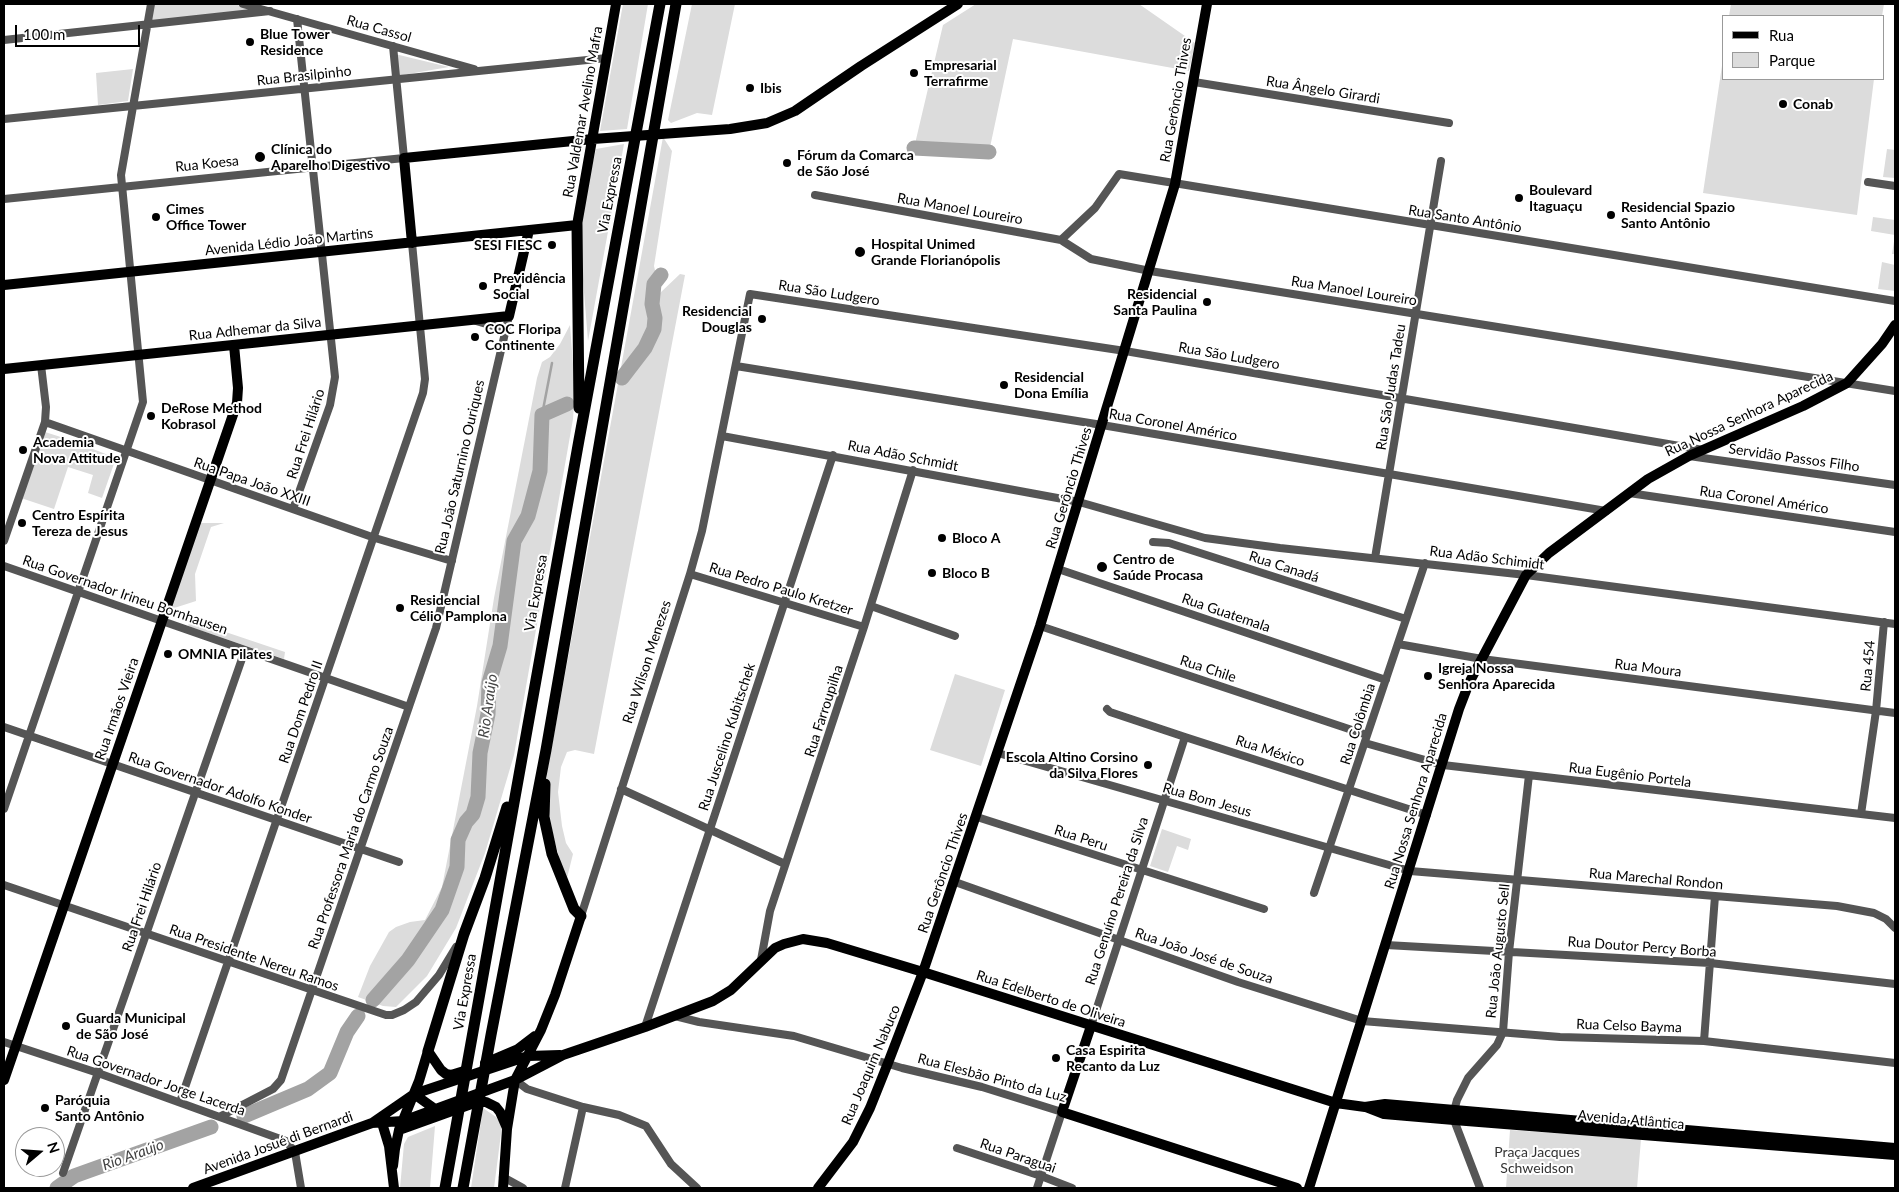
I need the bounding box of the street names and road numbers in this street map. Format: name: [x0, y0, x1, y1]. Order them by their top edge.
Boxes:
street label: Rua Cassol: [345, 12, 413, 46]
street label: Rua Valdemar Avelino Mafra: [560, 25, 606, 199]
street label: Rua Gerôncio Thives: [1157, 36, 1195, 164]
street label: Rua Brasilpinho: [256, 63, 352, 89]
street label: Rua Ângelo Girardi: [1265, 73, 1381, 107]
street label: Rua Koesa: [174, 152, 240, 176]
street label: Via Expressa: [594, 155, 626, 235]
street label: Rua Manoel Loureiro: [896, 190, 1024, 228]
street label: Rua Santo Antônio: [1407, 202, 1523, 236]
street label: Avenida Lédio João Martins: [204, 225, 374, 259]
street label: Rua Manoel Loureiro: [1290, 273, 1418, 309]
street label: Rua São Ludgero: [777, 277, 881, 309]
street label: Rua Adhemar da Silva: [188, 314, 322, 344]
street label: Rua São Judas Tadeu: [1373, 323, 1409, 451]
street label: Rua São Ludgero: [1177, 339, 1281, 373]
street label: Rua Nossa Senhora Aparecida: [1662, 368, 1836, 460]
street label: Rua João Saturnino Ouriques: [432, 378, 488, 556]
street label: Rua Frei Hilário: [284, 387, 328, 481]
street label: Rua Coronel Américo: [1107, 405, 1239, 445]
street label: Rua Gerôncio Thives: [1043, 425, 1095, 551]
street label: Rua Adão Schmidt: [846, 437, 960, 475]
street label: Servidão Passos Filho: [1727, 440, 1861, 476]
street label: Rua Papa João XXIII: [191, 454, 313, 510]
street label: Rua Coronel Américo: [1698, 483, 1830, 517]
street label: Rua Adão Schimidt: [1429, 543, 1545, 573]
street label: Rua Canadá: [1247, 548, 1321, 586]
street label: Rua Governador Irineu Bornhausen: [20, 552, 230, 638]
street label: Via Expressa: [521, 553, 551, 633]
street label: Rua Pedro Paulo Kretzer: [707, 559, 855, 619]
street label: Rua Guatemala: [1179, 590, 1273, 636]
street label: Rua Wilson Menezes: [619, 598, 675, 726]
street label: Rua 454: [1857, 640, 1879, 692]
street label: Rua Chile: [1178, 652, 1238, 686]
street label: Rua Irmãos Vieira: [92, 656, 142, 762]
street label: Rua Moura: [1614, 656, 1682, 680]
street label: Rua Dom Pedro II: [276, 658, 326, 766]
street label: Rua Juscelino Kubitschek: [695, 661, 759, 813]
street label: Rua Farroupilha: [801, 663, 847, 759]
street label: Rua Colômbia: [1337, 681, 1379, 767]
street label: Rua Nossa Senhora Aparecida: [1381, 711, 1451, 891]
street label: Rua Professora Maria do Carmo Souza: [305, 724, 397, 952]
street label: Rua México: [1233, 732, 1307, 770]
street label: Rua Governador Adolfo Konder: [126, 749, 314, 827]
street label: Rua Eugênio Portela: [1568, 759, 1692, 791]
street label: Rua Bom Jesus: [1161, 779, 1253, 821]
street label: Rua Gerôncio Thives: [914, 811, 972, 935]
street label: Rua Genuíno Pereira da Silva: [1082, 815, 1152, 987]
street label: Rua Peru: [1052, 821, 1110, 855]
street label: Rua Frei Hilário: [119, 860, 165, 954]
street label: Rua Marechal Rondon: [1588, 865, 1724, 893]
street label: Rua João Augusto Sell: [1483, 883, 1513, 1019]
street label: Rua Presidente Nereu Ramos: [167, 921, 341, 995]
street label: Rua João José de Souza: [1133, 924, 1275, 988]
street label: Rua Doutor Percy Borba: [1567, 933, 1717, 961]
street label: Via Expressa: [450, 952, 480, 1032]
street label: Rua Edelberto de Oliveira: [974, 967, 1128, 1031]
street label: Rua Joaquim Nabuco: [838, 1002, 904, 1128]
street label: Rua Celso Bayma: [1576, 1016, 1682, 1036]
street label: Rua Governador Jorge Lacerda: [64, 1042, 248, 1120]
street label: Rua Elesbão Pinto da Luz: [916, 1050, 1068, 1106]
street label: Avenida Atlântica: [1577, 1107, 1685, 1133]
street label: Avenida Josué di Bernardi: [201, 1108, 355, 1178]
street label: Rua Paraguai: [978, 1135, 1058, 1177]

